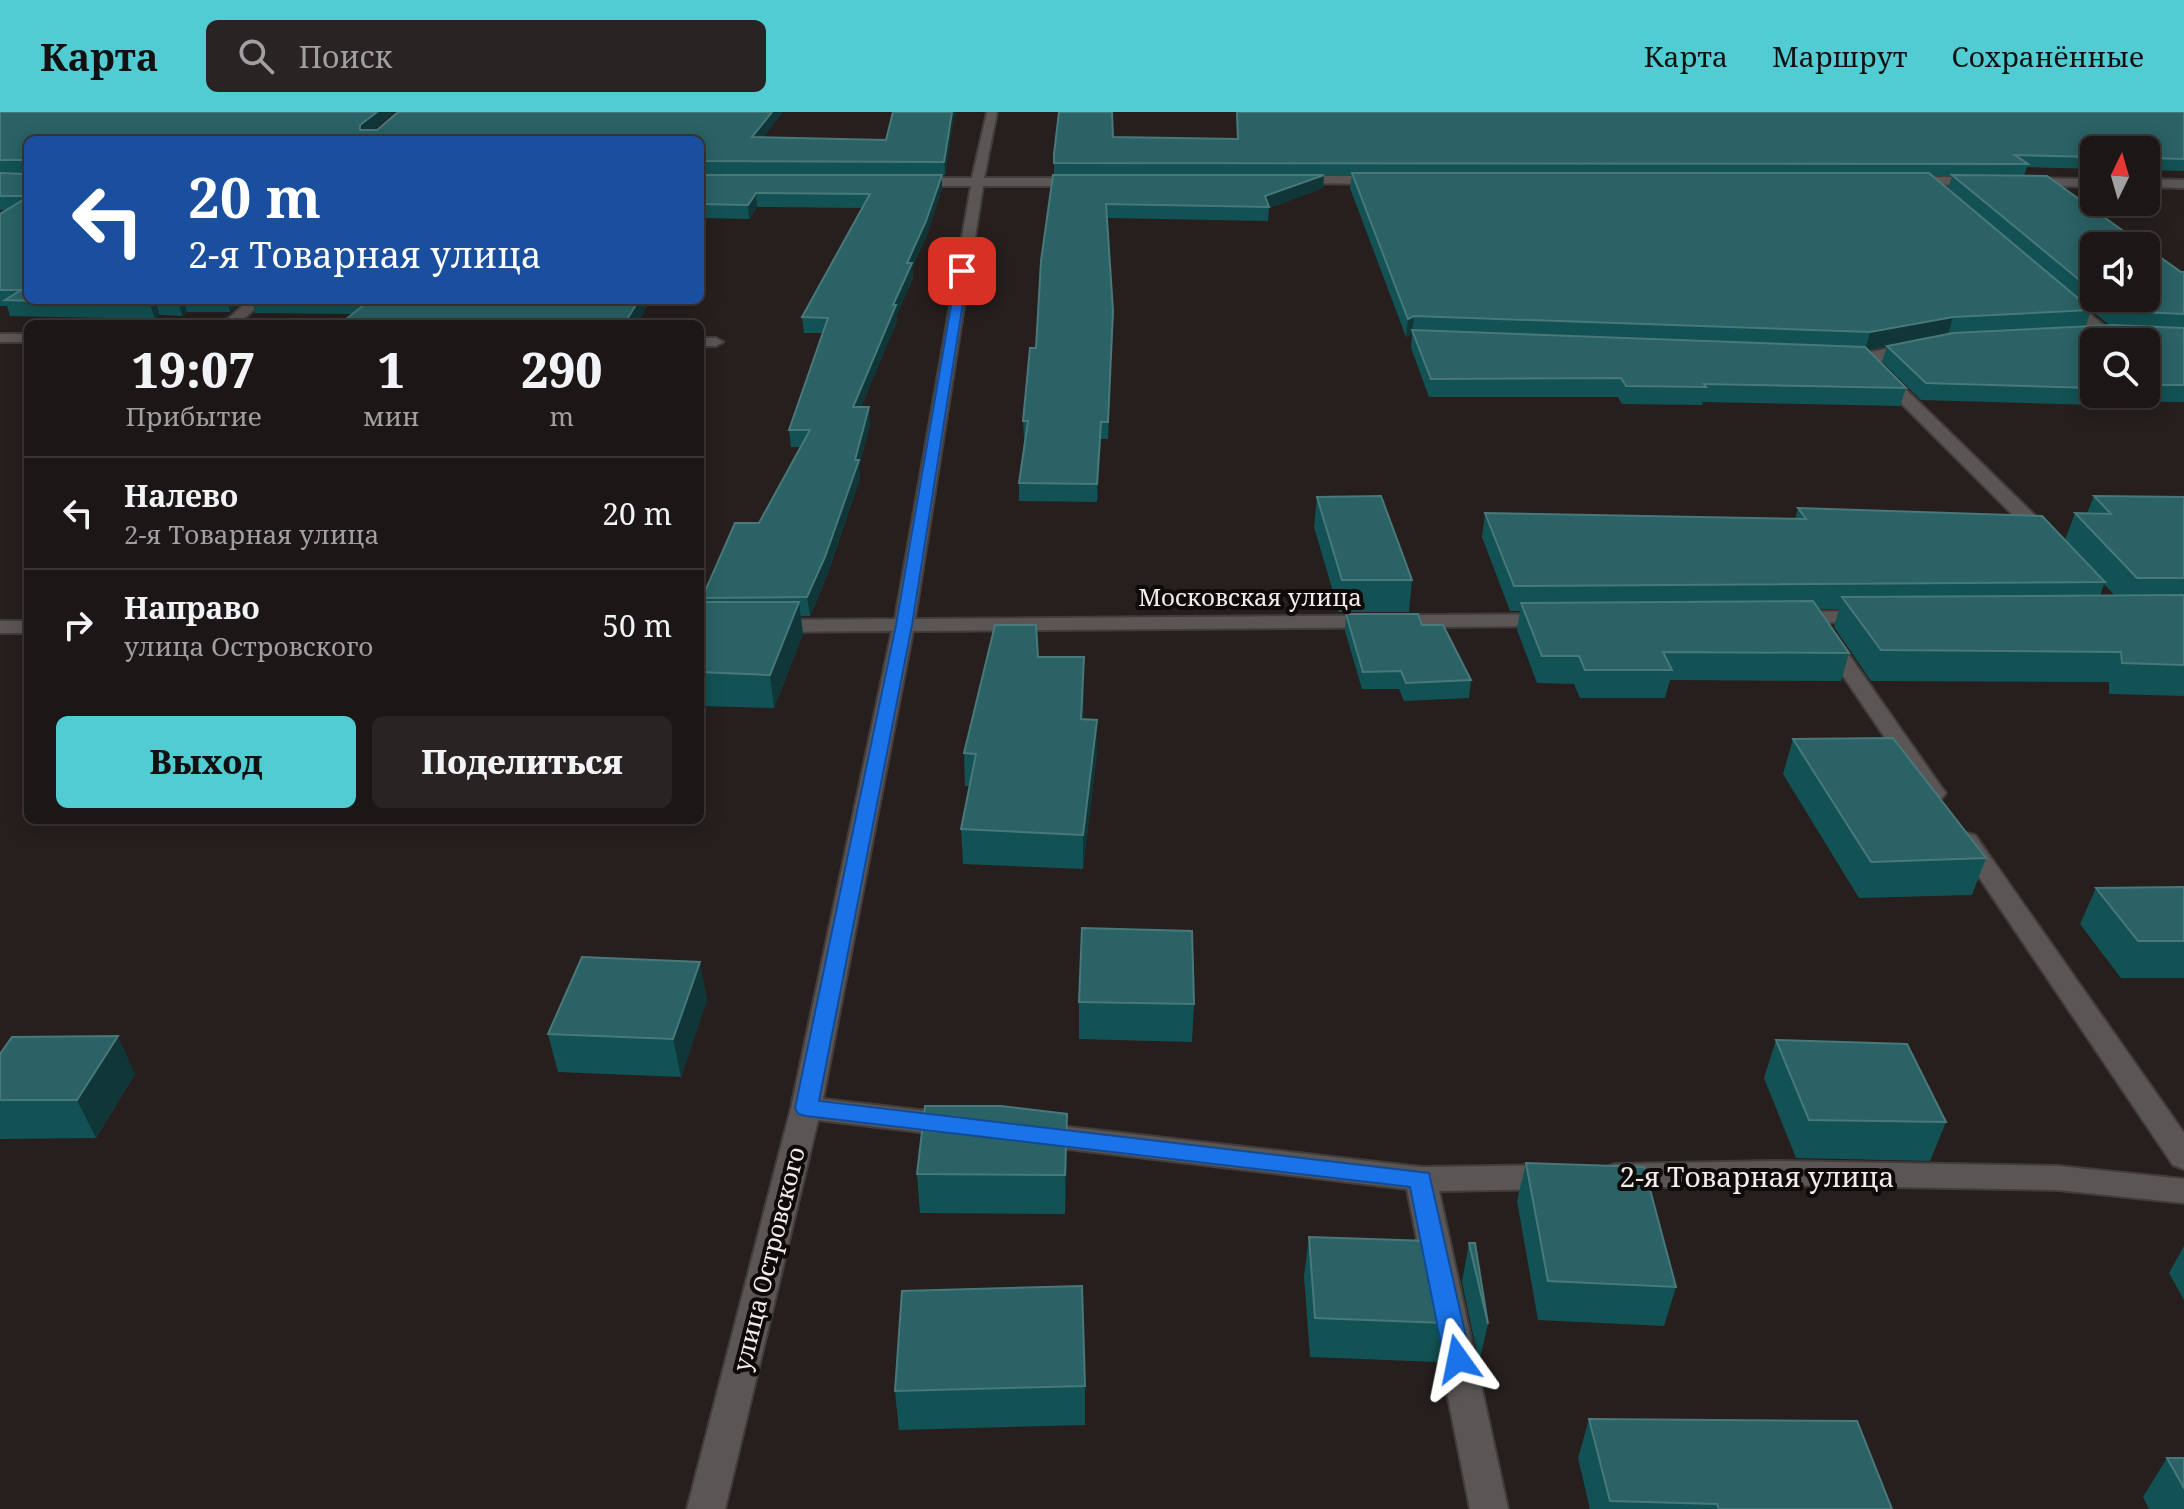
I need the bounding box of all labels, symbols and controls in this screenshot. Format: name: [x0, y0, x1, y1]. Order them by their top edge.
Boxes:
search box: [206, 20, 766, 92]
text: Карта: [40, 30, 158, 82]
icon: search: [234, 34, 278, 78]
text: Поиск: [298, 36, 392, 77]
text: Карта: [1644, 37, 1728, 75]
text: Маршрут: [1772, 37, 1907, 75]
text: Сохранённые: [1951, 37, 2144, 75]
north arrow: [2080, 136, 2160, 216]
map controls: [2080, 136, 2160, 408]
text: 20 m: [188, 158, 321, 234]
icon: left: [56, 168, 160, 272]
text: 2-я Товарная улица: [188, 230, 541, 279]
button: sound: [2080, 232, 2160, 312]
pin: [928, 237, 996, 305]
icon: arrive: [940, 249, 984, 293]
button: search: [2080, 328, 2160, 408]
text: 19:07: [132, 337, 255, 402]
text: 1: [378, 337, 405, 402]
text: 290: [521, 337, 603, 402]
text: Прибытие: [125, 398, 262, 434]
text: мин: [363, 398, 420, 434]
text: m: [549, 398, 574, 434]
text: Налево: [124, 475, 238, 516]
icon: left: [56, 491, 100, 535]
text: 20 m: [602, 493, 672, 534]
text: 2-я Товарная улица: [124, 516, 379, 552]
street label: Московская улица: [1138, 580, 1362, 613]
text: Направо: [124, 587, 260, 628]
icon: right: [56, 603, 100, 647]
text: 50 m: [602, 605, 672, 646]
text: улица Островского: [124, 628, 373, 664]
button: Выход: [56, 716, 356, 808]
button: Поделиться: [372, 716, 672, 808]
street label: улица Островского: [724, 1143, 812, 1375]
street label: 2-я Товарная улица: [1620, 1157, 1894, 1195]
position arrow: [1416, 1317, 1500, 1401]

